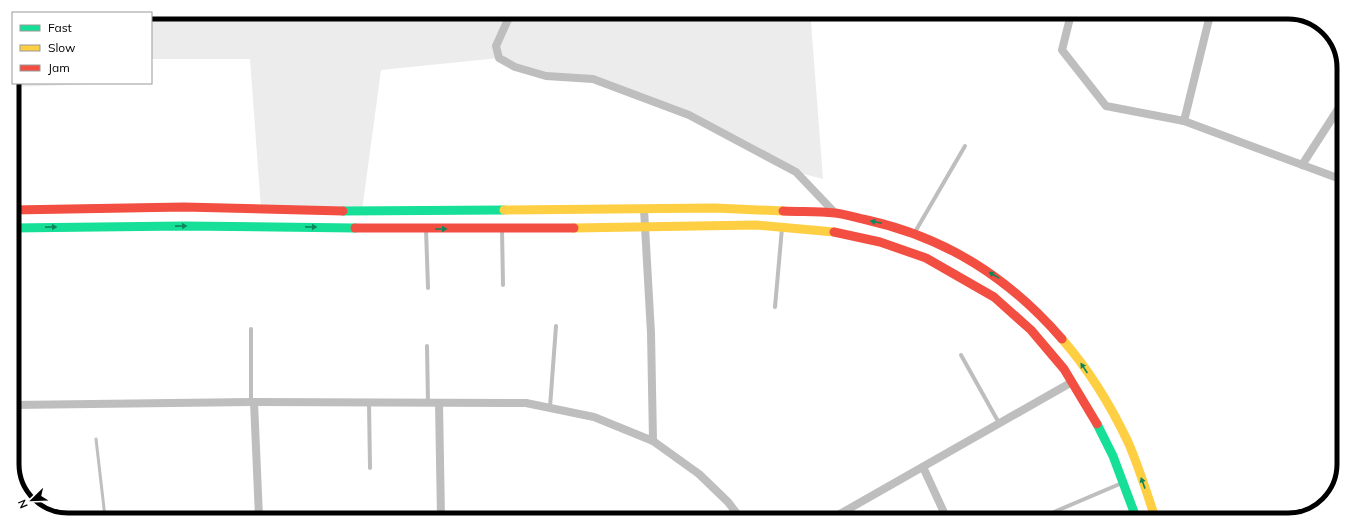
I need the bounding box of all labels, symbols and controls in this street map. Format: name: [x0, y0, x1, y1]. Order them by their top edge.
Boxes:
legend: [12, 12, 152, 84]
text: Fast: [48, 20, 72, 35]
text: Slow: [48, 40, 76, 55]
text: Jam: [48, 60, 70, 75]
one-way arrow: [870, 219, 882, 225]
one-way arrow: [175, 223, 188, 229]
one-way arrow: [45, 224, 58, 230]
one-way arrow: [305, 224, 317, 231]
one-way arrow: [435, 226, 448, 232]
one-way arrow: [988, 272, 1000, 279]
one-way arrow: [1080, 362, 1088, 373]
one-way arrow: [1139, 477, 1145, 489]
north arrow: [12, 480, 52, 520]
text: N: [15, 497, 31, 510]

